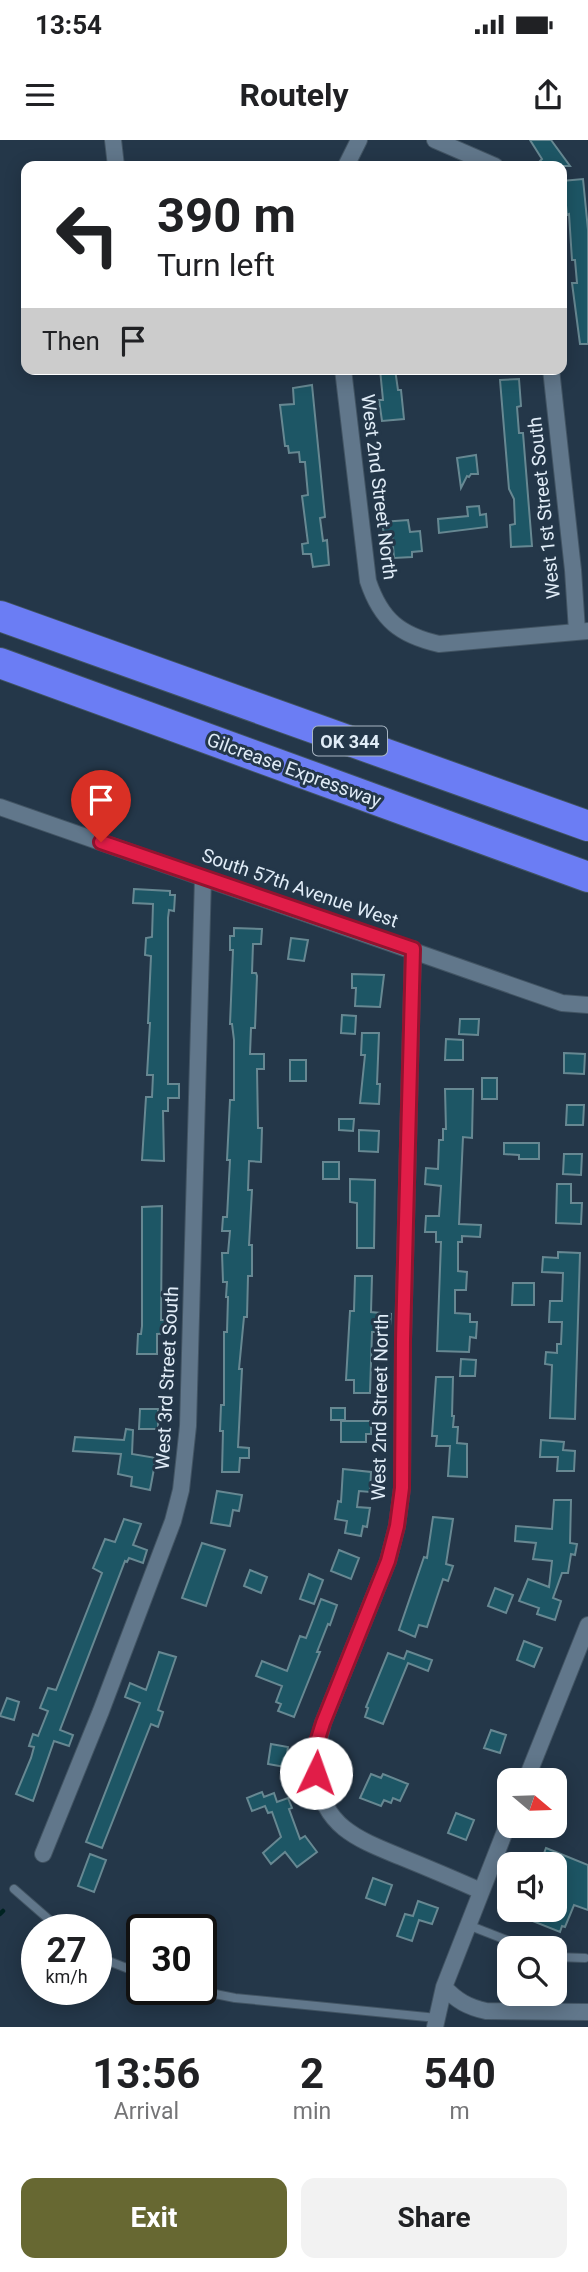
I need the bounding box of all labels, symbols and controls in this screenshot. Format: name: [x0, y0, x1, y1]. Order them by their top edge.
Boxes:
text: 13:54: [35, 10, 102, 40]
icon: menu: [21, 76, 59, 114]
text: Routely: [239, 76, 349, 114]
icon: share: [529, 76, 567, 114]
text: 390 m: [157, 187, 296, 244]
icon: left: [42, 189, 133, 280]
text: Turn left: [157, 246, 275, 284]
icon: arrive: [114, 322, 152, 360]
text: Then: [42, 326, 100, 356]
street label: West 2nd Street North: [356, 393, 402, 581]
street label: West 1st Street South: [523, 416, 565, 600]
road number: OK 344: [313, 726, 387, 756]
street label: Gilcrease Expressway: [204, 728, 384, 812]
pin: [71, 770, 131, 842]
icon: arrive: [82, 781, 120, 819]
street label: South 57th Avenue West: [199, 844, 401, 932]
street label: West 3rd Street South: [151, 1286, 183, 1470]
street label: West 2nd Street North: [367, 1313, 393, 1501]
position arrow: [279, 1736, 353, 1810]
north arrow: [497, 1768, 567, 1838]
map controls: [497, 1768, 567, 2006]
button: sound: [497, 1852, 567, 1922]
speed limit sign: 30: [126, 1914, 217, 2005]
text: 27: [46, 1930, 87, 1971]
button: search: [497, 1936, 567, 2006]
text: km/h: [45, 1966, 88, 1987]
text: 13:56: [92, 2049, 200, 2098]
text: 2: [300, 2049, 324, 2098]
text: 540: [423, 2049, 496, 2098]
text: Arrival: [114, 2098, 179, 2125]
text: min: [293, 2098, 331, 2125]
text: m: [450, 2098, 470, 2125]
button: Exit: [21, 2178, 287, 2258]
button: Share: [301, 2178, 567, 2258]

